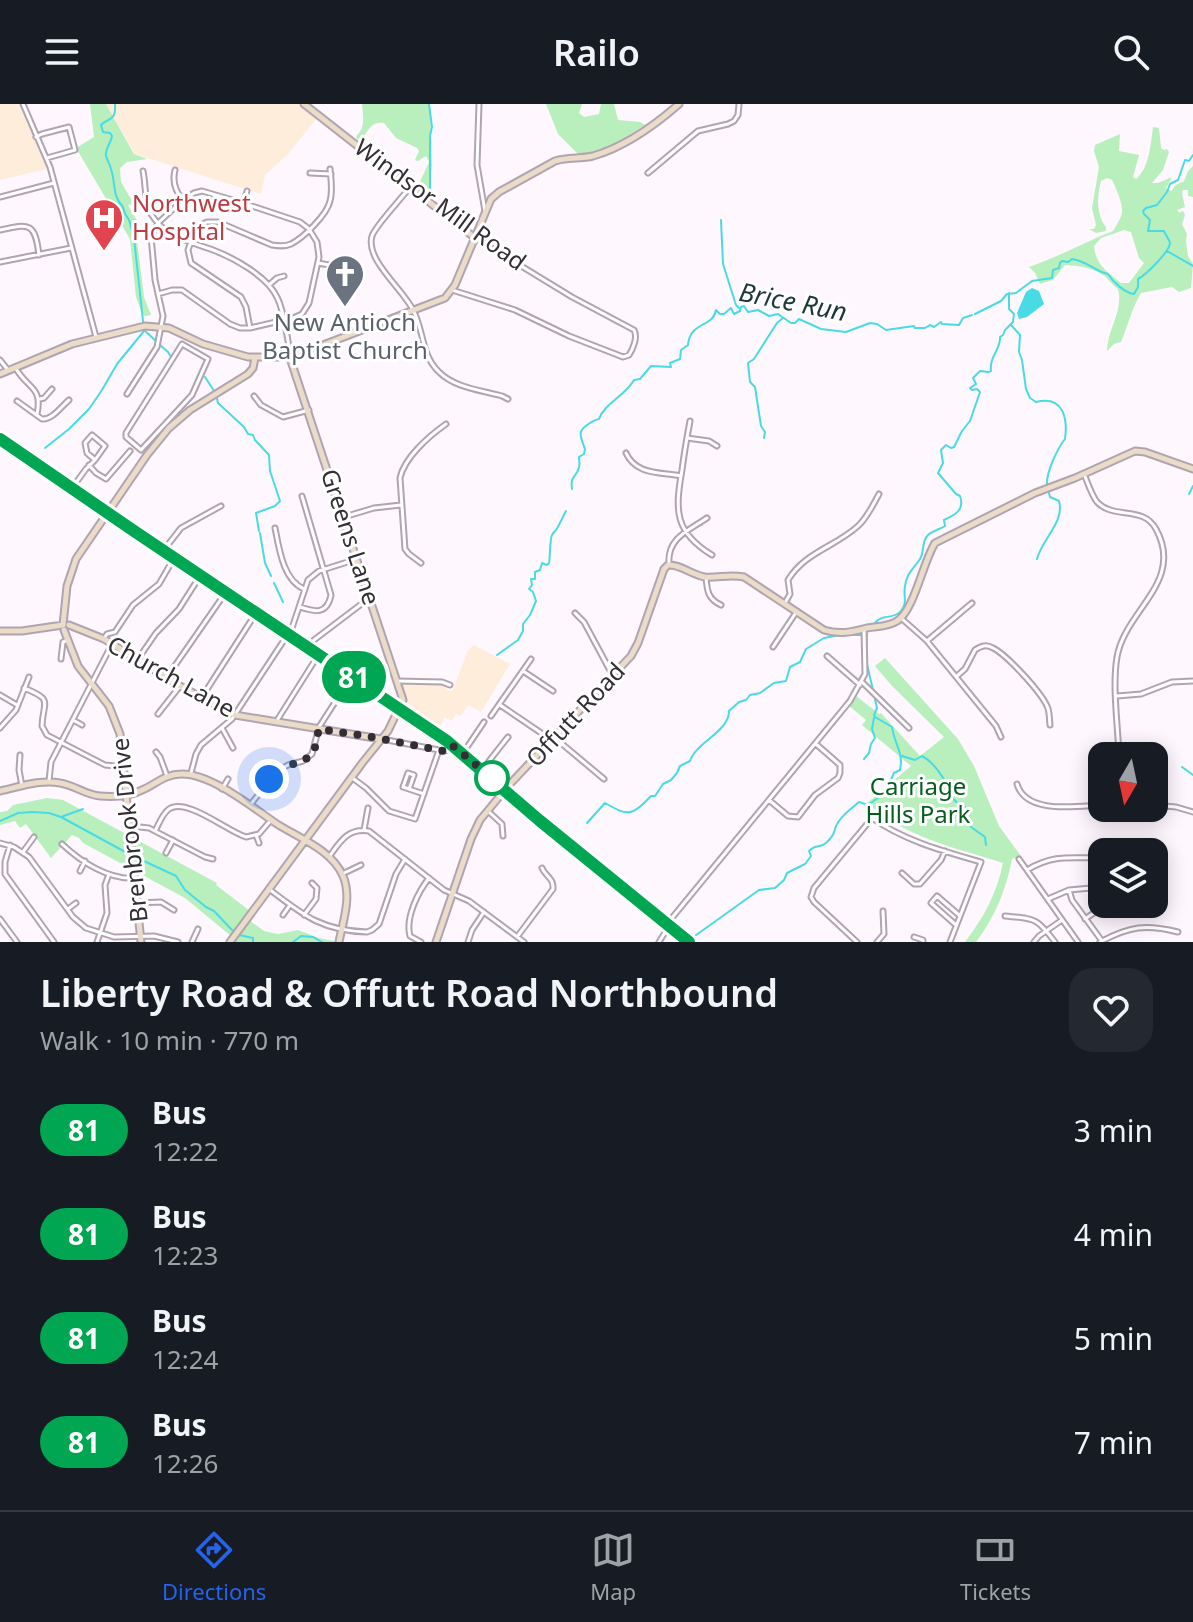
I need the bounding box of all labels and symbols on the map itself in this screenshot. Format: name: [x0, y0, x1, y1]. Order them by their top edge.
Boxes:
street label: Windsor Mill Road: [348, 130, 533, 277]
place label: Northwest Hospital: [132, 186, 251, 247]
hospital icon: Northwest Hospital: [83, 197, 125, 252]
church icon: New Antioch Baptist Church: [324, 253, 366, 308]
water label: Brice Run: [736, 273, 850, 329]
place label: New Antioch Baptist Church: [262, 305, 428, 366]
street label: Greens Lane: [314, 464, 389, 609]
street label: Church Lane: [102, 627, 242, 724]
line badge: 81: [318, 651, 390, 703]
street label: Offutt Road: [518, 655, 632, 773]
street label: Brenbrook Drive: [102, 736, 155, 924]
north arrow: [1088, 742, 1168, 822]
your location: [249, 759, 289, 799]
unlabelled marker: [475, 761, 509, 795]
park label: Carriage Hills Park: [866, 769, 971, 830]

